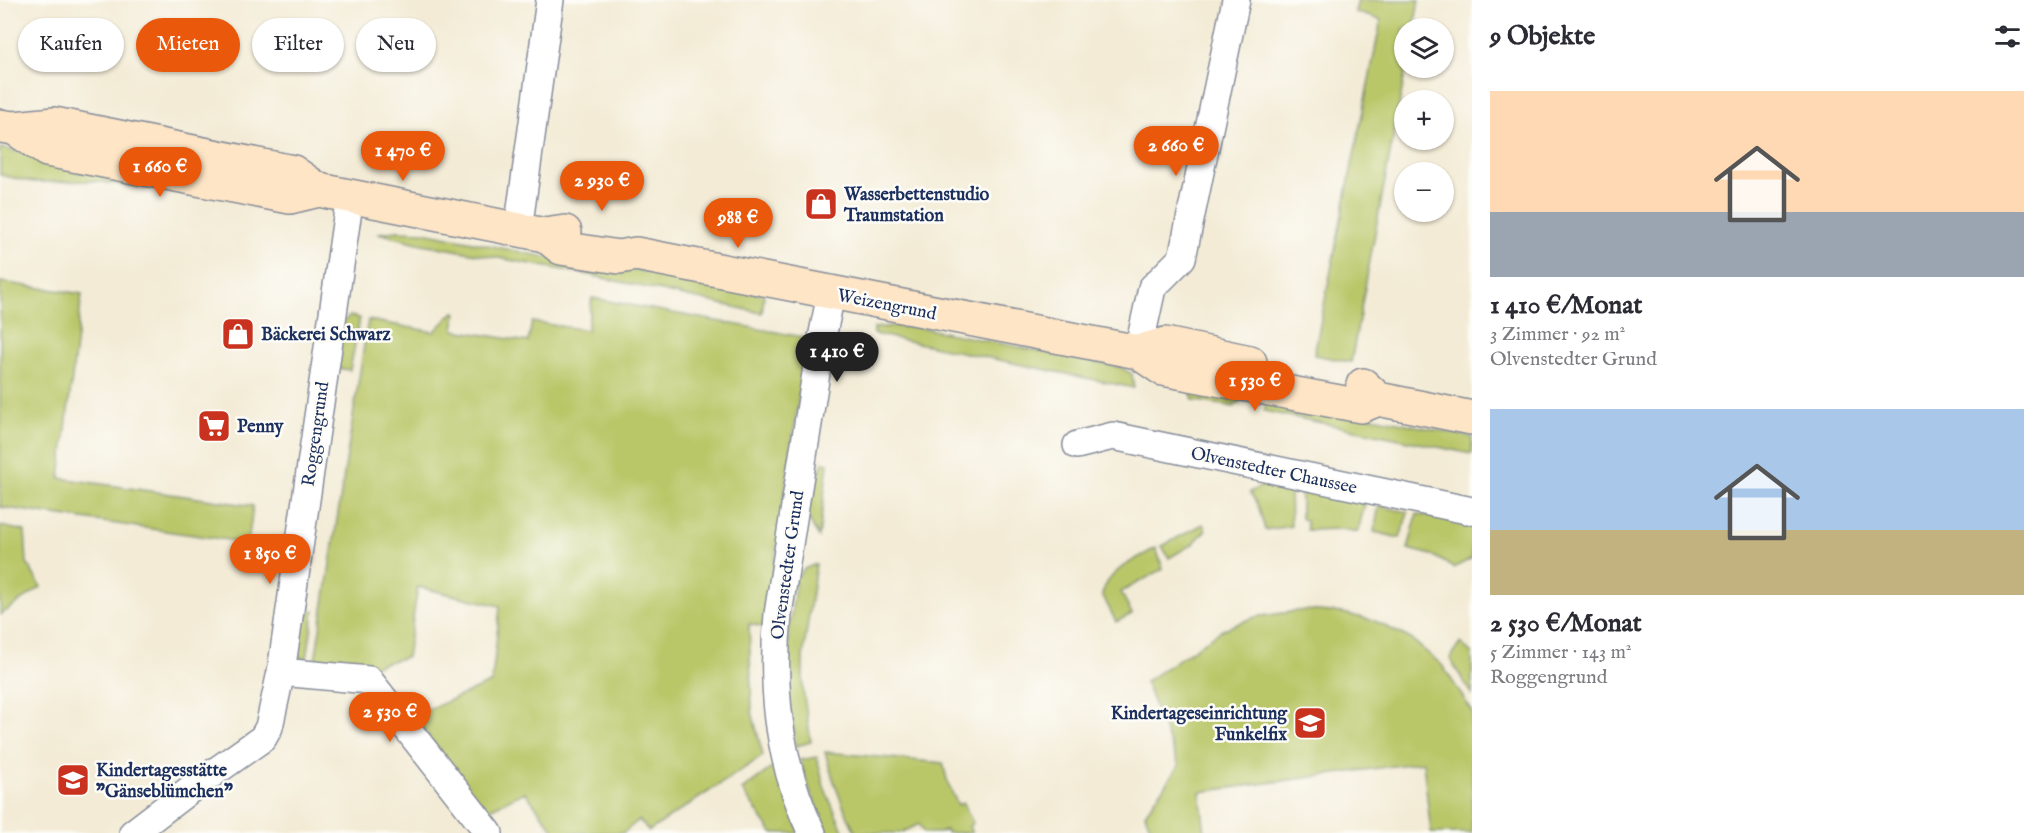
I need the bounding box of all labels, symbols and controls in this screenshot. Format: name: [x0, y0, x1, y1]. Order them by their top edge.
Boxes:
chip: Kaufen: [18, 18, 124, 72]
chip: Mieten: [136, 18, 240, 72]
chip: Filter: [252, 18, 344, 72]
chip: Neu: [356, 18, 436, 72]
map controls: [1394, 18, 1454, 222]
button: layers: [1394, 18, 1454, 78]
text: 9 Objekte: [1490, 20, 1595, 53]
icon: filters: [1991, 20, 2024, 53]
button: +: [1394, 90, 1454, 150]
pin: 2 660 €: [1121, 126, 1231, 177]
icon: home: [1703, 130, 1811, 238]
pin: 1 470 €: [348, 131, 458, 182]
text: 2 660 €: [1148, 133, 1204, 158]
text: 1 470 €: [375, 138, 431, 163]
pin: 1 660 €: [105, 147, 215, 198]
text: 1 660 €: [133, 154, 187, 179]
pin: 2 930 €: [547, 161, 657, 212]
button: −: [1394, 162, 1454, 222]
text: 2 930 €: [574, 168, 630, 193]
place label: Wasserbettenstudio Traumstation: [843, 184, 990, 228]
shop icon: Wasserbettenstudio Traumstation: [803, 186, 839, 222]
pin: 988 €: [696, 198, 780, 249]
text: 988 €: [718, 205, 758, 230]
street label: Weizengrund: [835, 285, 939, 326]
text: 1 410 €/Monat: [1490, 289, 1642, 322]
shop icon: Bäckerei Schwarz: [220, 316, 256, 352]
text: 3 Zimmer · 92 m²: [1490, 322, 1625, 347]
place label: Bäckerei Schwarz: [261, 324, 391, 347]
pin: 1 410 €: [782, 332, 892, 383]
text: 1 410 €: [810, 339, 864, 364]
text: Olvenstedter Grund: [1490, 347, 1657, 372]
pin: 1 530 €: [1200, 361, 1310, 412]
text: 1 530 €: [1229, 368, 1281, 393]
street label: Roggengrund: [298, 380, 335, 488]
supermarket icon: Penny: [196, 408, 232, 444]
place label: Penny: [237, 416, 284, 439]
street label: Olvenstedter Chaussee: [1188, 443, 1359, 500]
icon: home: [1703, 448, 1811, 556]
street label: Olvenstedter Grund: [767, 489, 810, 641]
pin: 1 850 €: [215, 534, 325, 585]
text: 1 850 €: [244, 541, 296, 566]
text: 2 530 €/Monat: [1490, 607, 1642, 640]
text: 5 Zimmer · 143 m²: [1490, 640, 1632, 665]
text: Roggengrund: [1490, 665, 1607, 690]
pin: 2 530 €: [335, 692, 445, 743]
text: 2 530 €: [363, 699, 417, 724]
place label: Kindertageseinrichtung Funkelfix: [1111, 703, 1288, 747]
school or university icon: Kindertageseinrichtung Funkelfix: [1292, 705, 1328, 741]
place label: Kindertagesstätte "Gänseblümchen": [96, 760, 233, 804]
school or university icon: Kindertagesstätte "Gänseblümchen": [55, 762, 91, 798]

